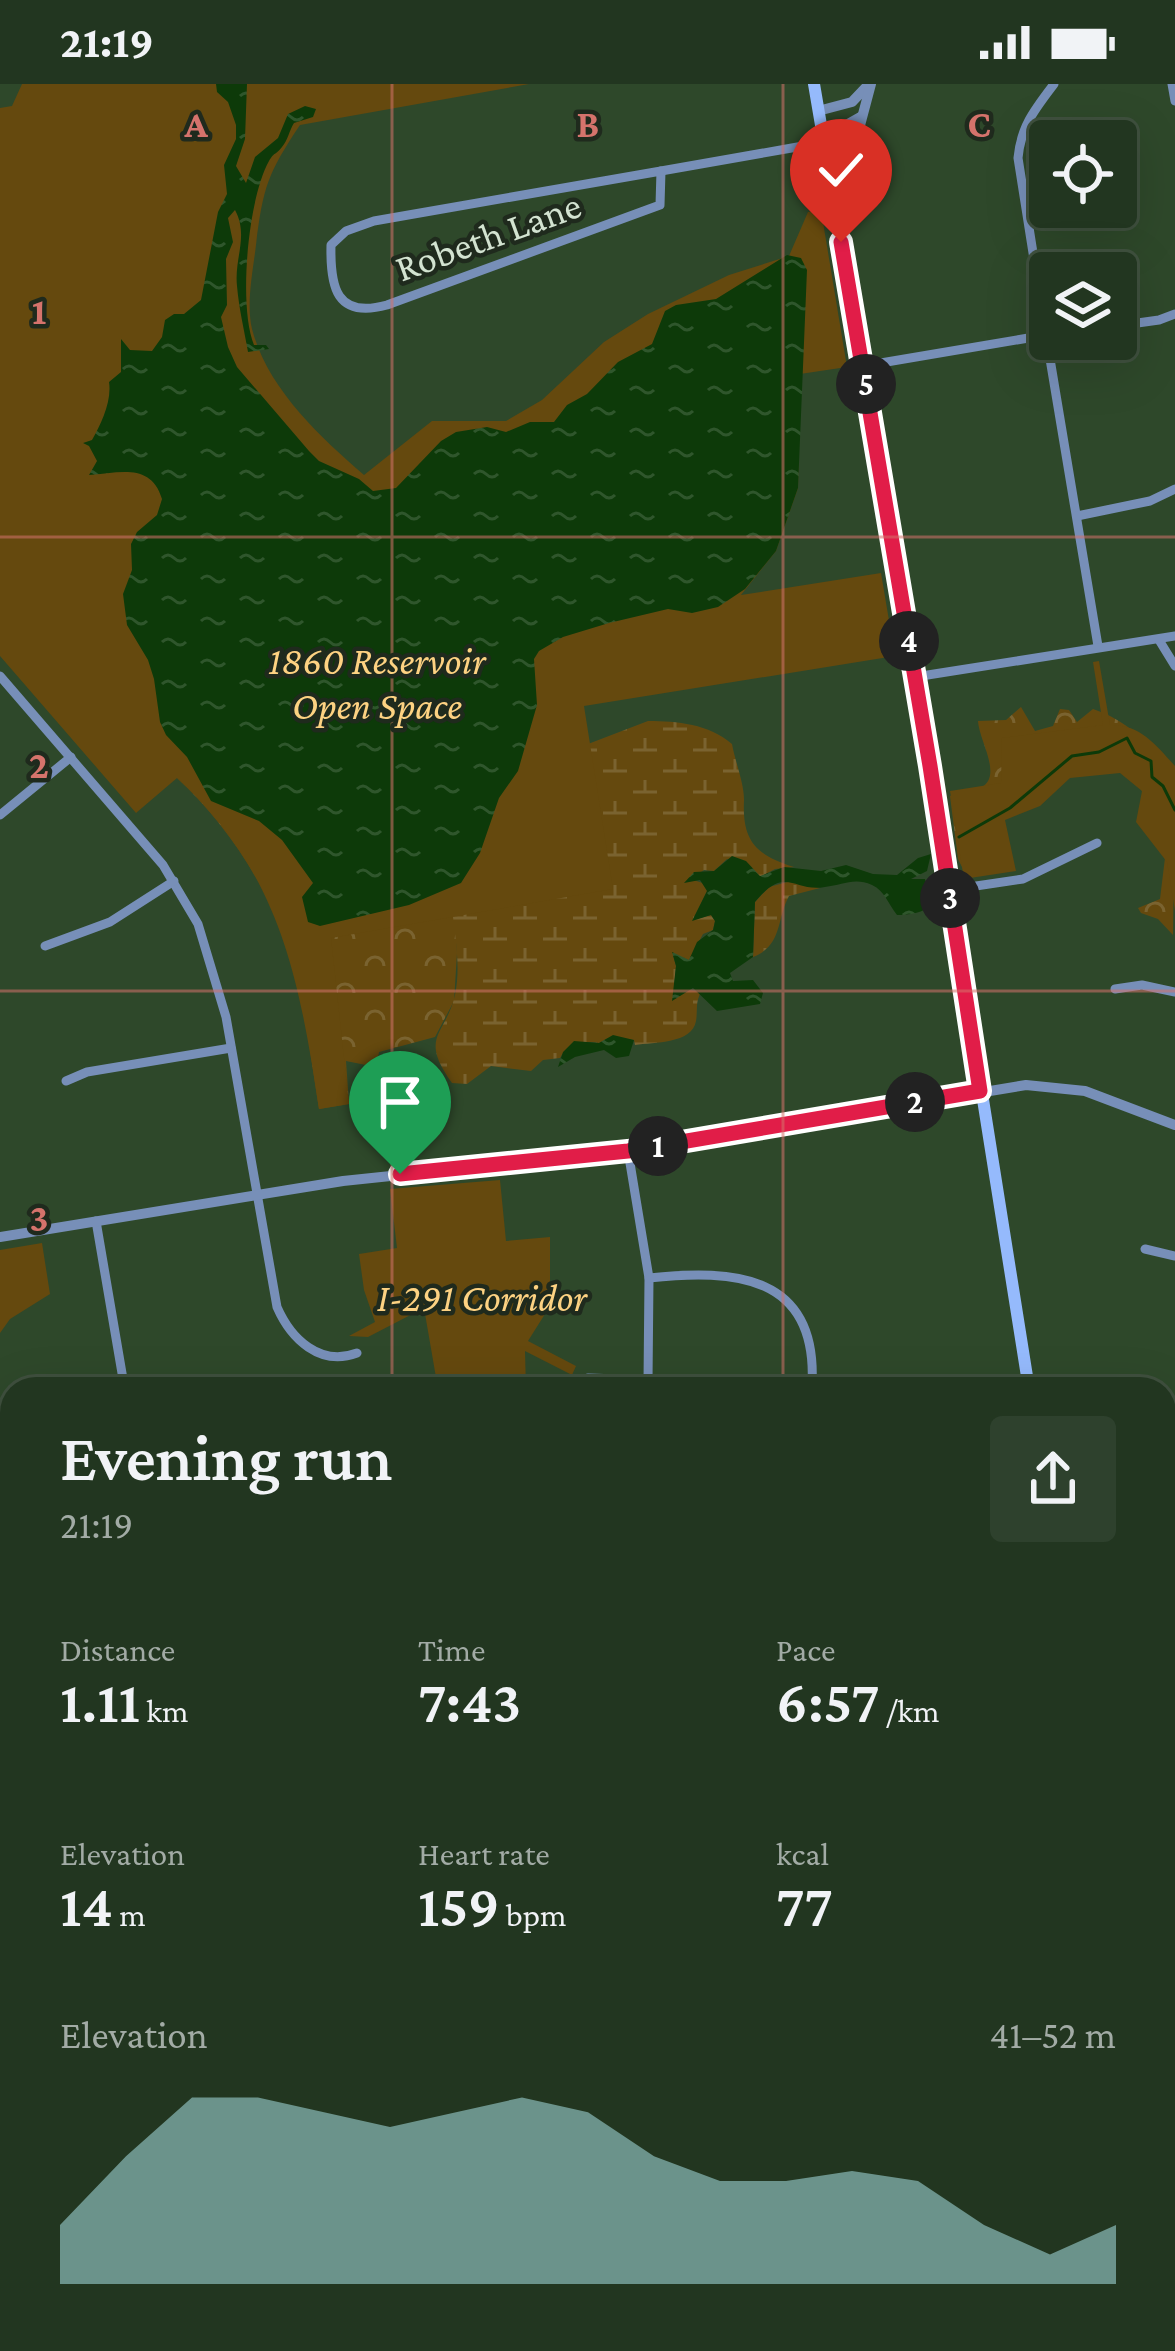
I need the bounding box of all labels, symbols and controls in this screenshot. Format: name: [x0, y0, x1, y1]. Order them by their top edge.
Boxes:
text: 21:19: [60, 17, 154, 67]
text: A: [183, 102, 208, 145]
text: B: [577, 102, 599, 145]
text: C: [967, 102, 991, 145]
pin: [790, 119, 892, 242]
map controls: [1029, 120, 1137, 360]
button: locate: [1029, 120, 1137, 228]
icon: check: [808, 137, 874, 203]
street label: Robeth Lane: [389, 183, 587, 289]
button: layers: [1029, 252, 1137, 360]
text: 1: [32, 289, 46, 332]
pin: 5: [836, 354, 896, 414]
text: 5: [858, 365, 874, 402]
pin: 4: [879, 611, 939, 671]
text: 4: [900, 622, 918, 659]
park label: 1860 Reservoir Open Space: [268, 639, 487, 728]
text: 2: [29, 743, 49, 786]
pin: 3: [920, 868, 980, 928]
text: 3: [942, 879, 958, 916]
pin: [349, 1051, 451, 1174]
icon: arrive: [367, 1069, 433, 1135]
pin: 2: [885, 1072, 945, 1132]
text: 2: [907, 1083, 923, 1120]
pin: 1: [628, 1116, 688, 1176]
text: 1: [652, 1127, 664, 1164]
text: 3: [29, 1196, 49, 1239]
park label: I-291 Corridor: [377, 1276, 588, 1319]
button: share: [990, 1416, 1116, 1542]
text: Evening run: [60, 1421, 392, 1494]
text: 21:19: [60, 1503, 133, 1546]
text: Distance: [60, 1631, 175, 1668]
text: Time: [418, 1631, 486, 1668]
text: Pace: [776, 1631, 835, 1668]
text: 1.11: [60, 1668, 140, 1735]
text: 7:43: [418, 1668, 521, 1735]
text: 6:57: [776, 1668, 879, 1735]
text: km: [140, 1692, 189, 1729]
text: /km: [879, 1692, 940, 1729]
text: Elevation: [60, 1835, 185, 1872]
text: Heart rate: [418, 1835, 550, 1872]
text: kcal: [776, 1835, 829, 1872]
text: 14: [60, 1872, 113, 1939]
text: 159: [418, 1872, 500, 1939]
text: 77: [776, 1872, 833, 1939]
text: m: [113, 1896, 146, 1933]
text: bpm: [500, 1896, 566, 1933]
text: Elevation: [60, 2013, 208, 2056]
text: 41–52 m: [989, 2013, 1116, 2056]

